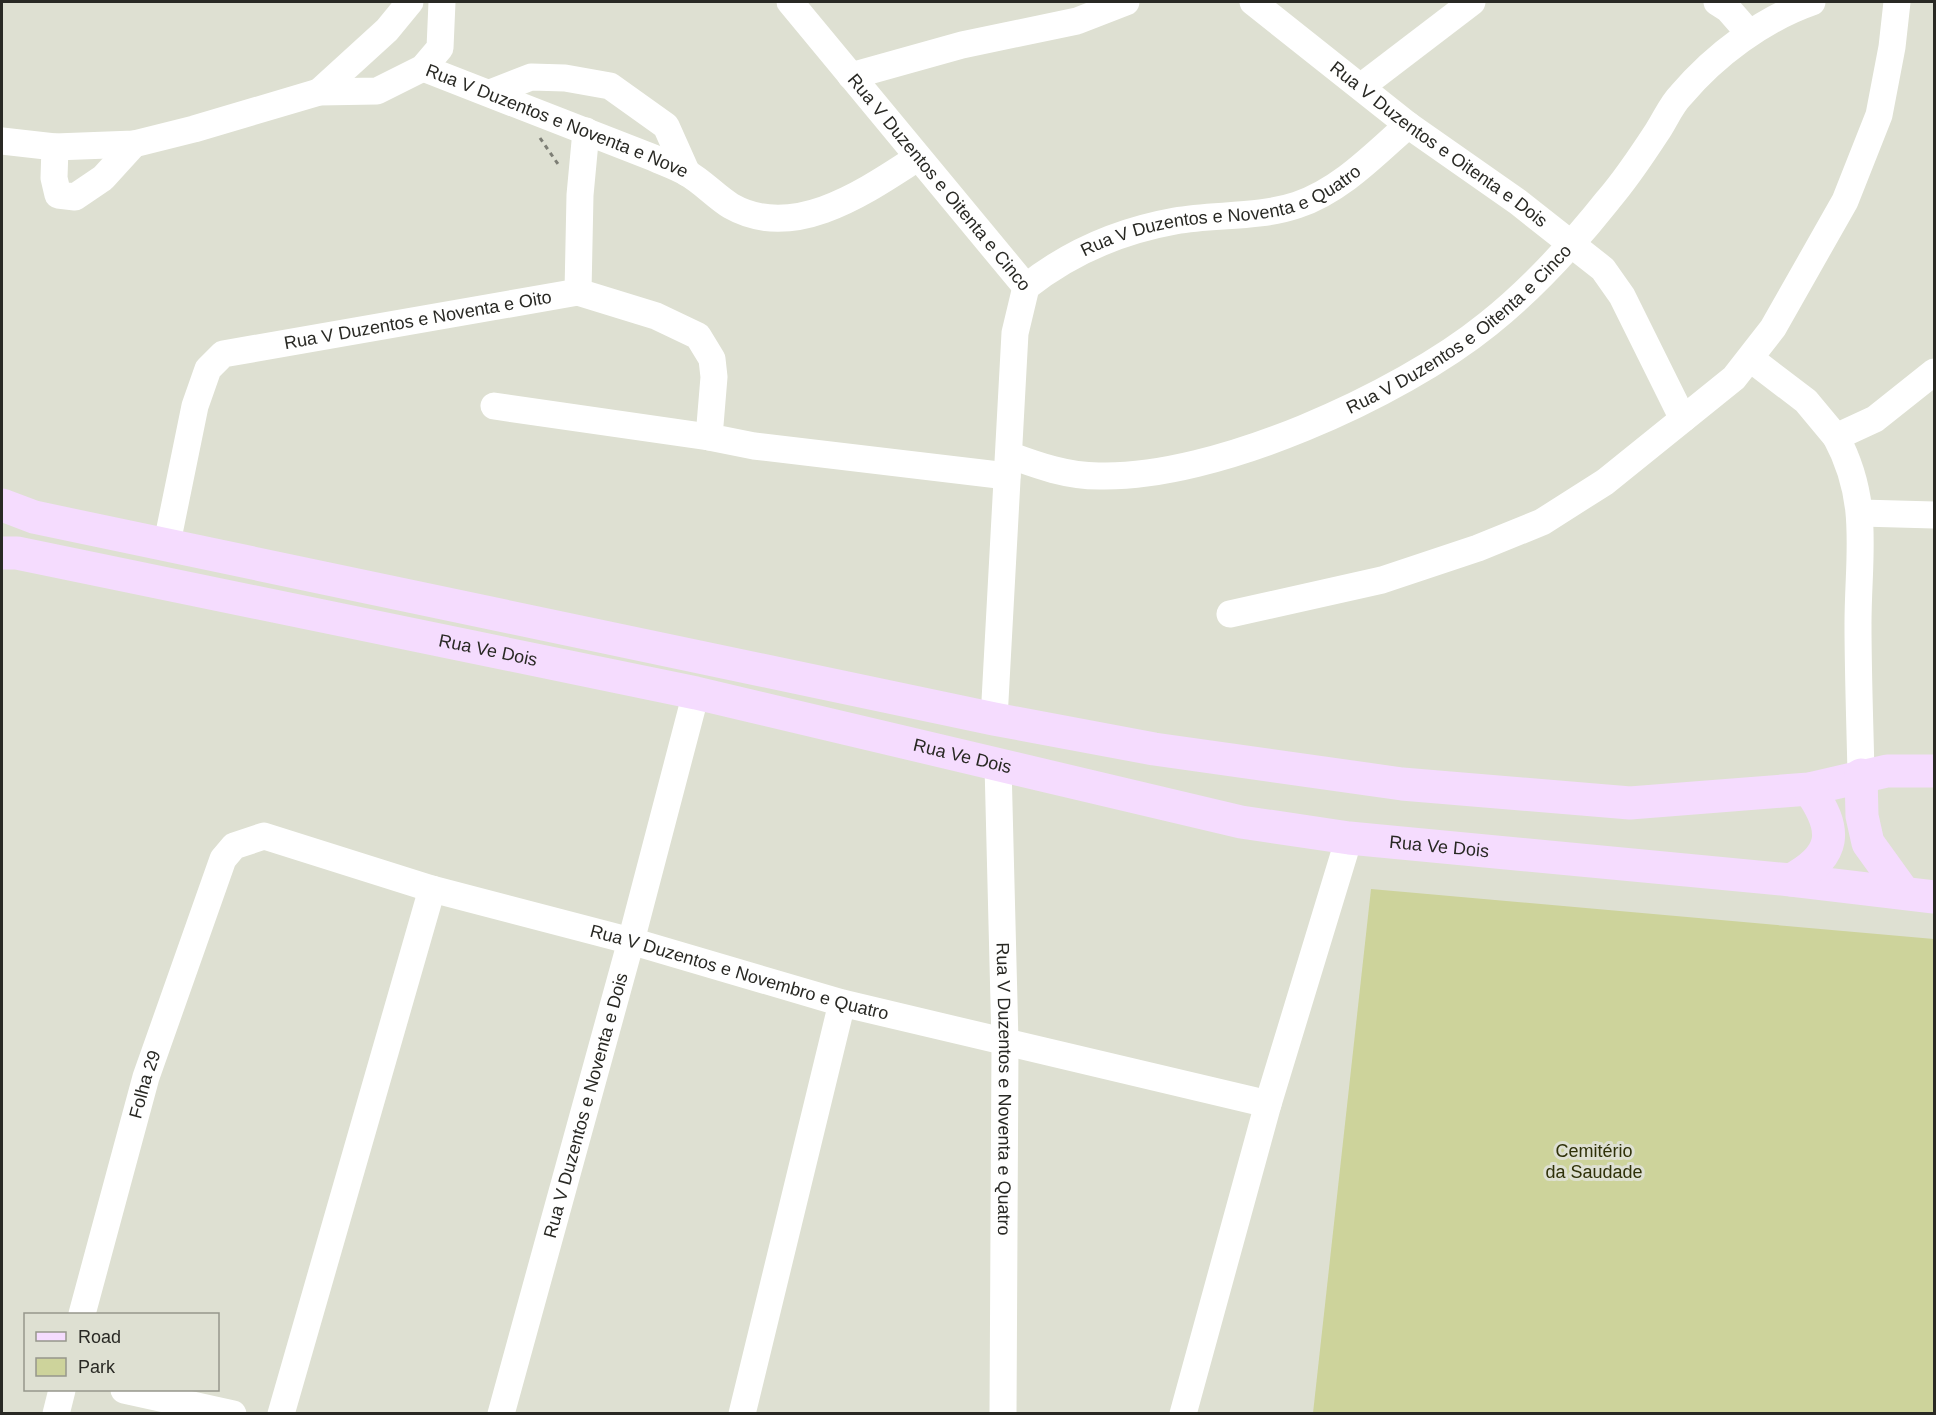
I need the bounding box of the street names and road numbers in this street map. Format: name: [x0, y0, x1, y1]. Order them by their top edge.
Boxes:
street label: Rua V Duzentos e Oitenta e Dois: [1326, 57, 1551, 231]
street label: Rua V Duzentos e Noventa e Nove: [423, 60, 692, 182]
street label: Rua V Duzentos e Oitenta e Cinco: [844, 70, 1035, 295]
street label: Rua V Duzentos e Noventa e Quatro: [1077, 161, 1365, 260]
street label: Rua V Duzentos e Oitenta e Cinco: [1343, 241, 1575, 418]
street label: Rua V Duzentos e Noventa e Oito: [282, 287, 553, 353]
street label: Rua Ve Dois: [437, 630, 539, 670]
street label: Rua Ve Dois: [911, 735, 1013, 777]
street label: Rua Ve Dois: [1388, 832, 1490, 861]
street label: Rua V Duzentos e Novembro e Quatro: [588, 921, 891, 1024]
street label: Rua V Duzentos e Noventa e Quatro: [992, 942, 1015, 1236]
street label: Rua V Duzentos e Noventa e Dois: [540, 971, 632, 1240]
street label: Folha 29: [125, 1048, 165, 1121]

